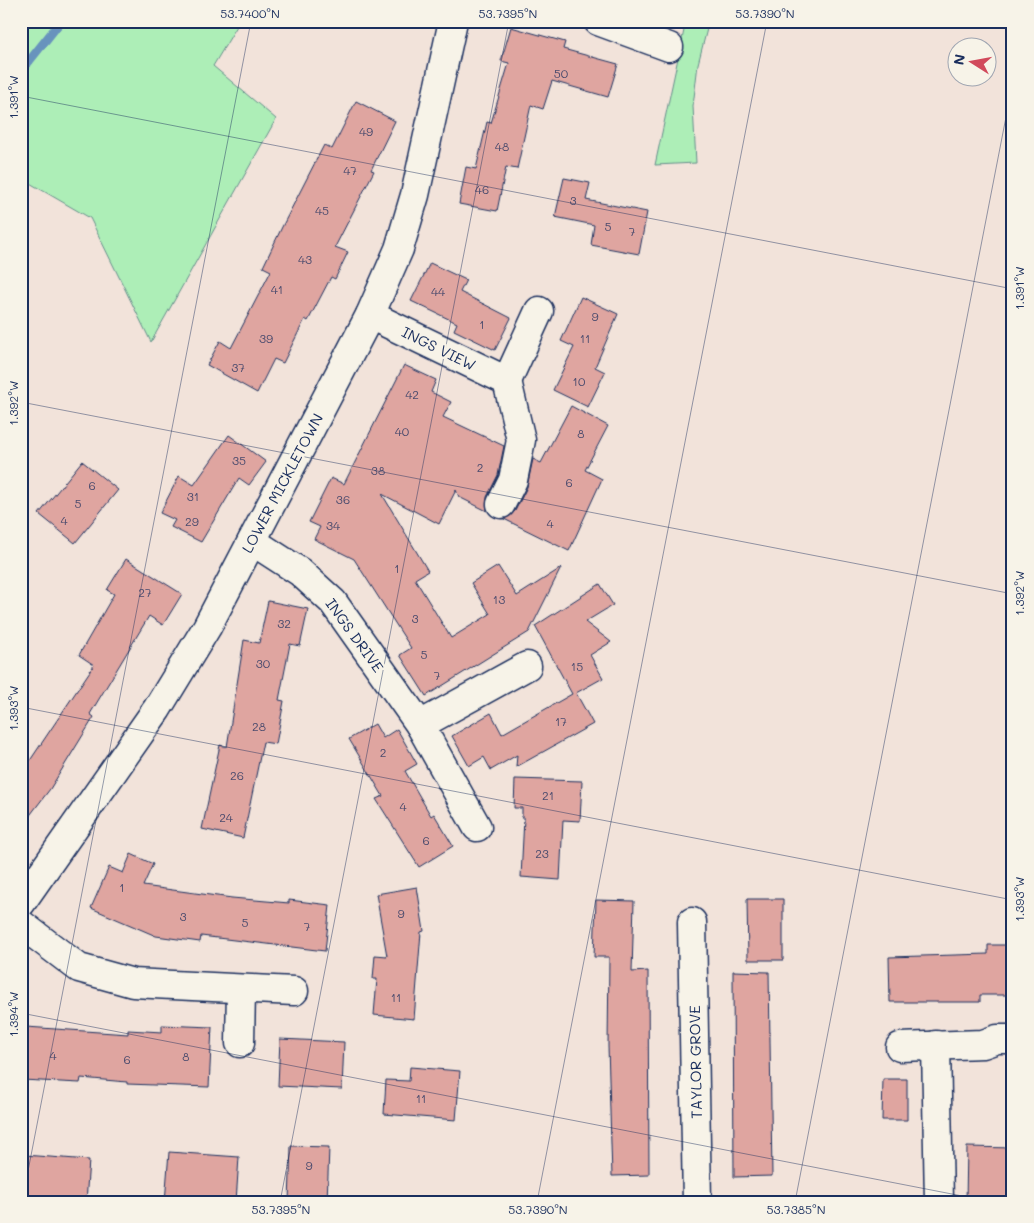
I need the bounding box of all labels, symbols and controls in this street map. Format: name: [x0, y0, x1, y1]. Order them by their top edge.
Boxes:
text: 53.7400°N: [220, 5, 280, 21]
text: 53.7395°N: [479, 5, 537, 21]
text: 53.7390°N: [735, 5, 795, 21]
north arrow: [946, 38, 996, 88]
text: N: [948, 52, 969, 66]
house number: 50: [554, 65, 569, 81]
text: 1.391°W: [5, 75, 21, 119]
house number: 49: [359, 123, 373, 139]
house number: 48: [495, 138, 509, 154]
house number: 47: [343, 162, 357, 178]
house number: 46: [475, 181, 489, 197]
house number: 3: [569, 192, 577, 208]
house number: 45: [315, 202, 329, 218]
house number: 5: [605, 218, 612, 234]
house number: 7: [629, 223, 636, 239]
house number: 43: [298, 251, 312, 267]
text: 1.391°W: [1011, 266, 1027, 310]
house number: 41: [271, 281, 283, 297]
house number: 44: [431, 283, 445, 299]
house number: 9: [591, 308, 599, 324]
house number: 1: [479, 316, 485, 332]
street label: INGS VIEW: [399, 321, 479, 375]
house number: 39: [259, 330, 273, 346]
house number: 11: [580, 330, 590, 346]
house number: 37: [231, 359, 245, 375]
house number: 10: [573, 373, 586, 389]
text: 1.392°W: [5, 381, 21, 425]
house number: 42: [405, 386, 419, 402]
street label: LOWER MICKLETOWN: [237, 410, 327, 556]
house number: 40: [395, 423, 410, 439]
house number: 8: [577, 425, 585, 441]
house number: 35: [232, 452, 246, 468]
house number: 2: [477, 459, 483, 475]
house number: 38: [371, 462, 385, 478]
house number: 6: [565, 474, 573, 490]
house number: 6: [88, 477, 96, 493]
house number: 31: [187, 488, 199, 504]
house number: 36: [336, 491, 350, 507]
house number: 5: [75, 495, 82, 511]
house number: 4: [60, 512, 68, 528]
house number: 29: [185, 513, 199, 529]
house number: 4: [546, 515, 554, 531]
house number: 34: [326, 517, 340, 533]
house number: 1: [394, 560, 400, 576]
text: 1.392°W: [1011, 571, 1027, 615]
house number: 27: [138, 584, 152, 600]
house number: 13: [493, 591, 505, 607]
street label: INGS DRIVE: [321, 594, 389, 676]
house number: 3: [411, 610, 419, 626]
house number: 32: [277, 615, 291, 631]
house number: 5: [421, 646, 428, 662]
house number: 30: [256, 655, 271, 671]
house number: 15: [571, 658, 583, 674]
house number: 7: [434, 667, 441, 683]
text: 1.393°W: [5, 685, 21, 731]
house number: 17: [555, 713, 567, 729]
house number: 28: [252, 718, 266, 734]
house number: 2: [380, 744, 386, 760]
house number: 26: [230, 767, 244, 783]
house number: 21: [542, 787, 554, 803]
house number: 4: [399, 798, 407, 814]
house number: 24: [219, 809, 233, 825]
house number: 6: [422, 832, 430, 848]
house number: 23: [535, 845, 549, 861]
text: 1.393°W: [1011, 876, 1027, 922]
house number: 1: [119, 879, 125, 895]
house number: 9: [397, 905, 405, 921]
house number: 3: [179, 908, 187, 924]
house number: 5: [242, 914, 249, 930]
house number: 7: [304, 918, 311, 934]
house number: 11: [391, 989, 401, 1005]
text: 1.394°W: [5, 991, 21, 1037]
street label: TAYLOR GROVE: [684, 1005, 706, 1119]
house number: 4: [49, 1047, 57, 1063]
house number: 8: [182, 1048, 190, 1064]
house number: 6: [123, 1051, 131, 1067]
house number: 11: [416, 1090, 426, 1106]
house number: 9: [305, 1157, 313, 1173]
text: 53.7395°N: [252, 1201, 310, 1217]
text: 53.7390°N: [508, 1201, 568, 1217]
text: 53.7385°N: [766, 1201, 826, 1217]

